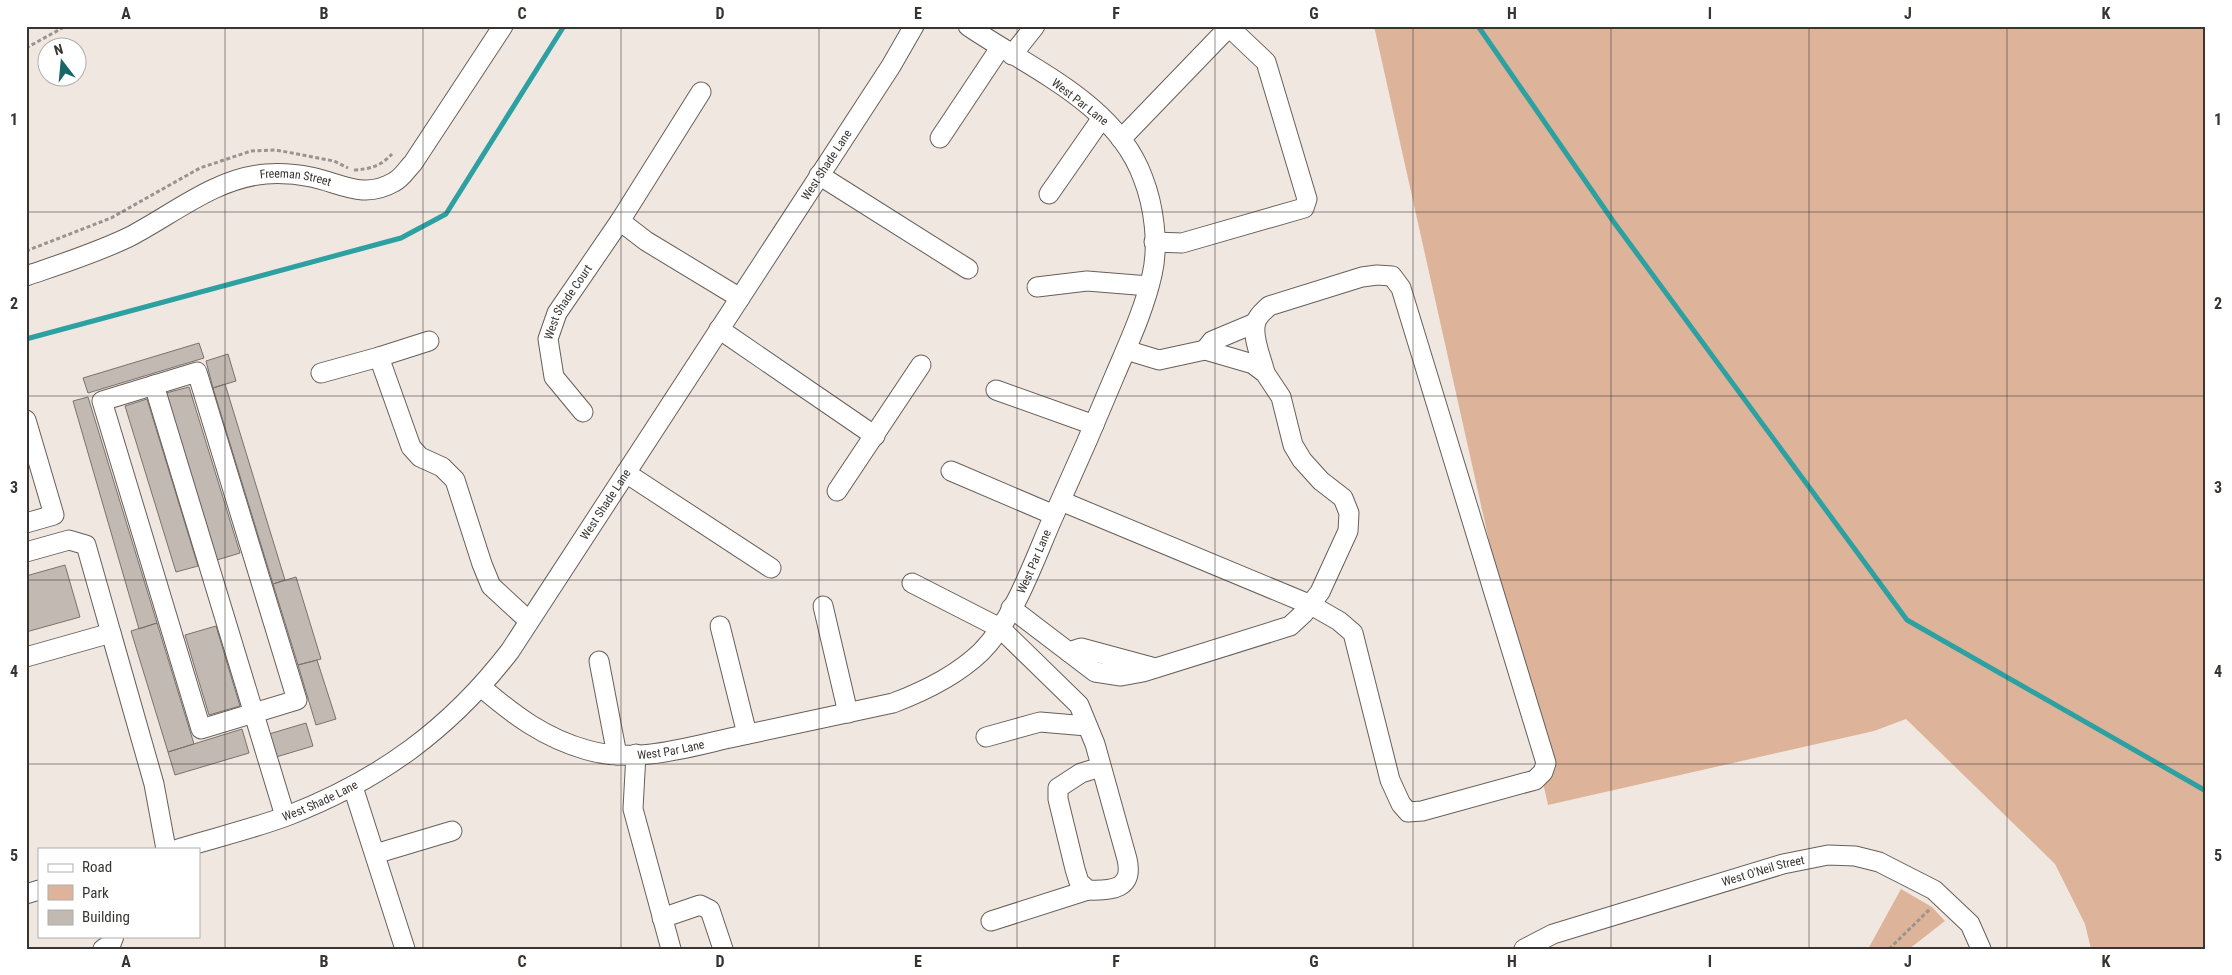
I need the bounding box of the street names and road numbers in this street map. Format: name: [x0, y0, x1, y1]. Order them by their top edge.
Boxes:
street label: West Par Lane: [1049, 76, 1111, 129]
street label: West Shade Lane: [798, 127, 855, 203]
street label: Freeman Street: [259, 167, 333, 189]
street label: West Shade Court: [541, 262, 595, 342]
street label: West Shade Lane: [577, 466, 634, 542]
street label: West Par Lane: [1014, 527, 1054, 596]
street label: West Par Lane: [637, 737, 706, 762]
street label: West Shade Lane: [280, 777, 360, 824]
street label: West O'Neil Street: [1720, 853, 1806, 889]

